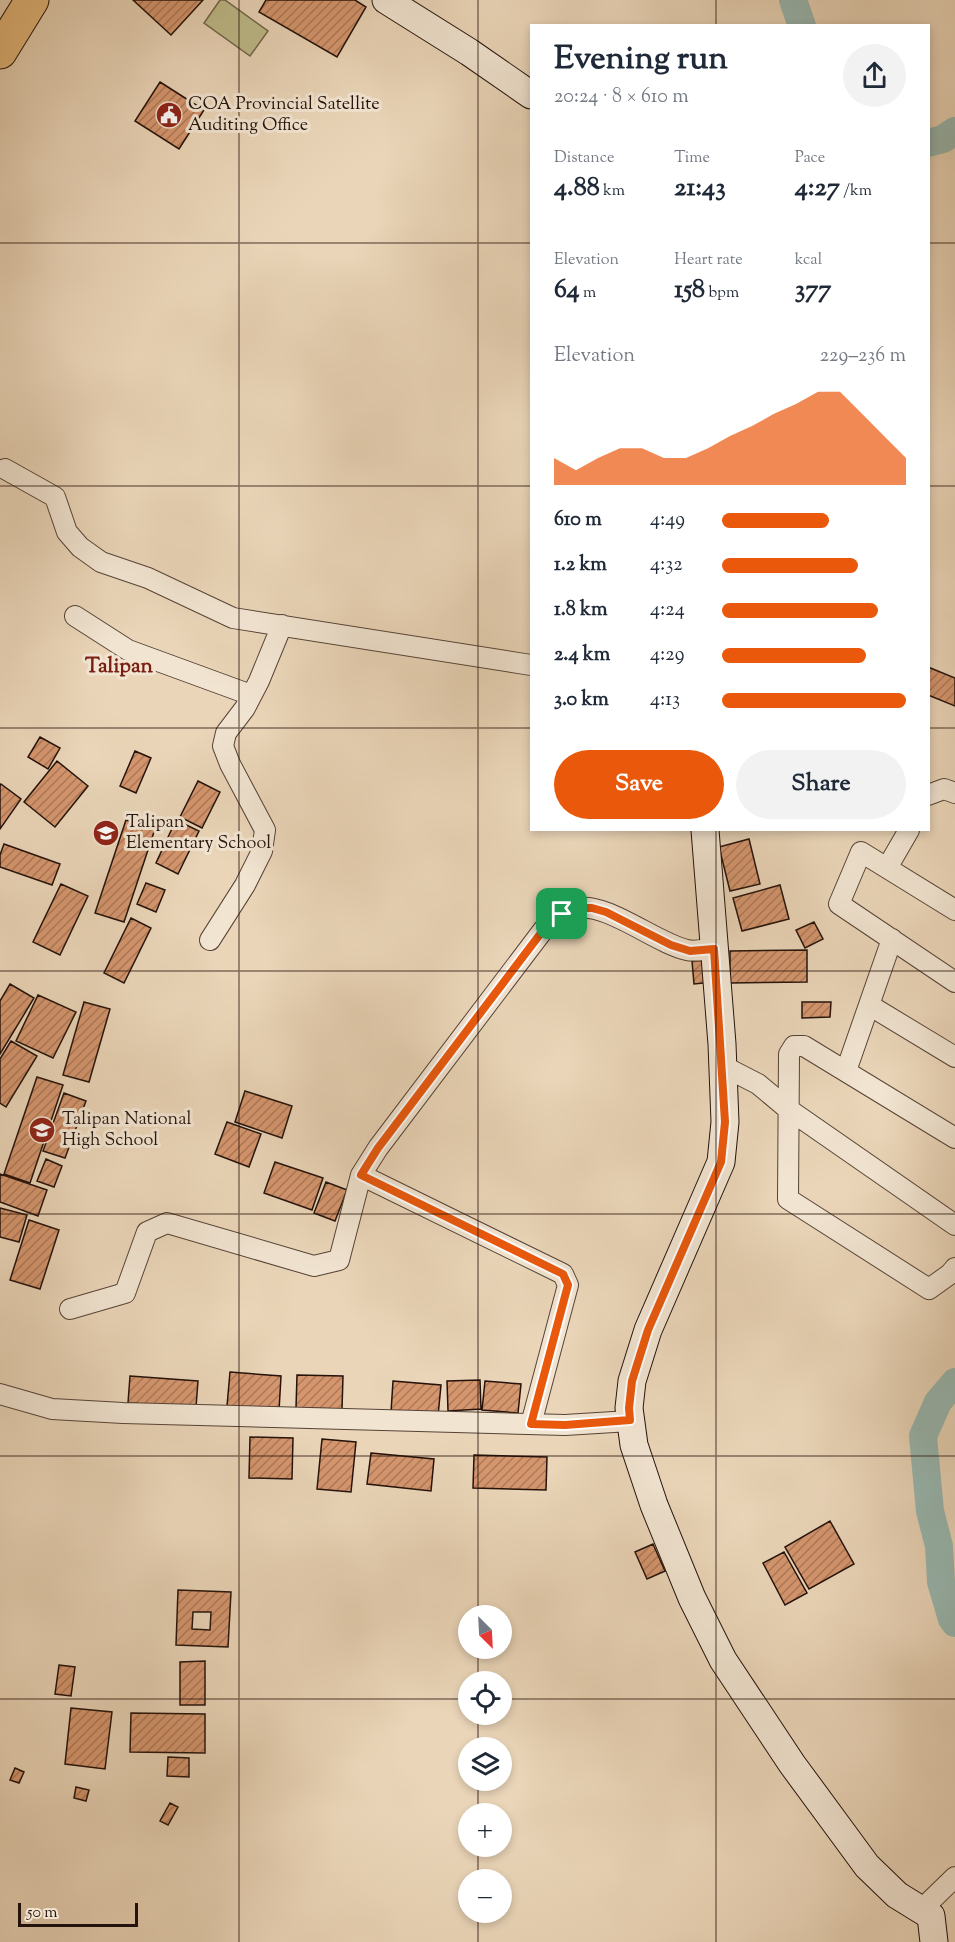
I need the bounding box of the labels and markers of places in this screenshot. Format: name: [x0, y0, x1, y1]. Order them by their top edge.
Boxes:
place label: COA Provincial Satellite Auditing Office: [188, 92, 380, 139]
public building icon: COA Provincial Satellite Auditing Office: [154, 100, 184, 130]
place label: Talipan Elementary School: [126, 810, 271, 857]
school or university icon: Talipan Elementary School: [91, 818, 121, 848]
pin: [536, 888, 587, 939]
place label: Talipan National High School: [62, 1107, 192, 1154]
school or university icon: Talipan National High School: [27, 1115, 57, 1145]

